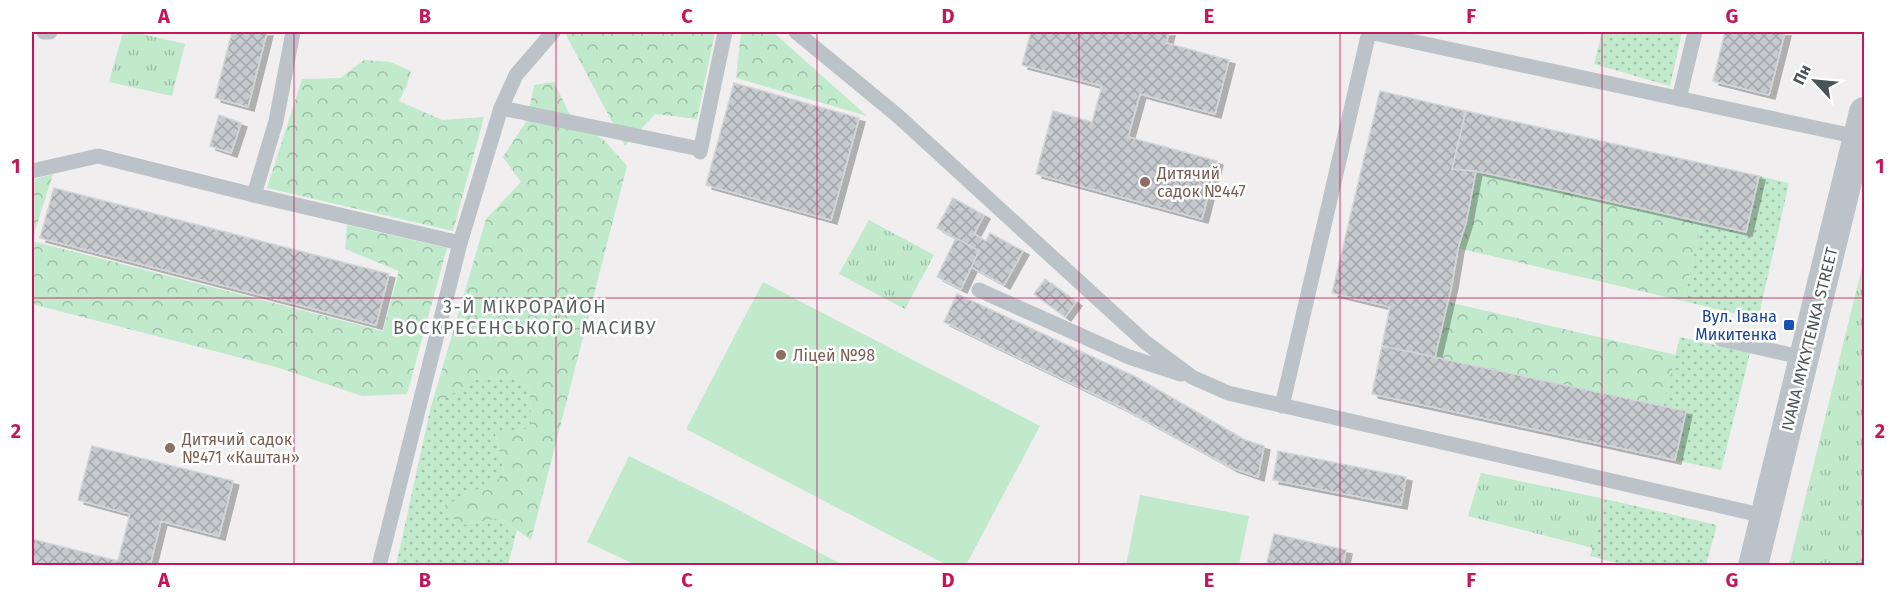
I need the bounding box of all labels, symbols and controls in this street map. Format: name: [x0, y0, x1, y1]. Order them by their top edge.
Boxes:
text: A: [157, 4, 171, 28]
text: B: [419, 4, 431, 28]
text: C: [681, 4, 693, 28]
text: D: [941, 4, 955, 28]
text: E: [1204, 4, 1214, 28]
text: F: [1466, 4, 1476, 28]
text: G: [1726, 4, 1738, 28]
north arrow: [1785, 51, 1845, 111]
text: Пн: [1789, 61, 1815, 88]
text: 1: [11, 154, 21, 178]
text: 1: [1875, 154, 1885, 178]
place label: Дитячий садок №447: [1156, 164, 1246, 201]
marker: Дитячий садок №447: [1138, 175, 1152, 189]
street label: IVANA MYKYTENKA STREET: [1777, 245, 1842, 433]
district label: 3-Й МІКРОРАЙОН ВОСКРЕСЕНСЬКОГО МАСИВУ: [393, 296, 657, 339]
place label: Вул. Івана Микитенка: [1695, 307, 1777, 344]
marker: Вул. Івана Микитенка: [1782, 318, 1796, 332]
place label: Ліцей №98: [793, 346, 875, 365]
marker: Ліцей №98: [774, 348, 788, 362]
text: 2: [11, 419, 21, 443]
text: 2: [1875, 419, 1885, 443]
place label: Дитячий садок №471 «Каштан»: [181, 430, 300, 467]
marker: Дитячий садок №471 «Каштан»: [163, 441, 177, 455]
text: A: [157, 568, 171, 592]
text: B: [419, 568, 431, 592]
text: C: [681, 568, 693, 592]
text: D: [941, 568, 955, 592]
text: E: [1204, 568, 1214, 592]
text: F: [1466, 568, 1476, 592]
text: G: [1726, 568, 1738, 592]

